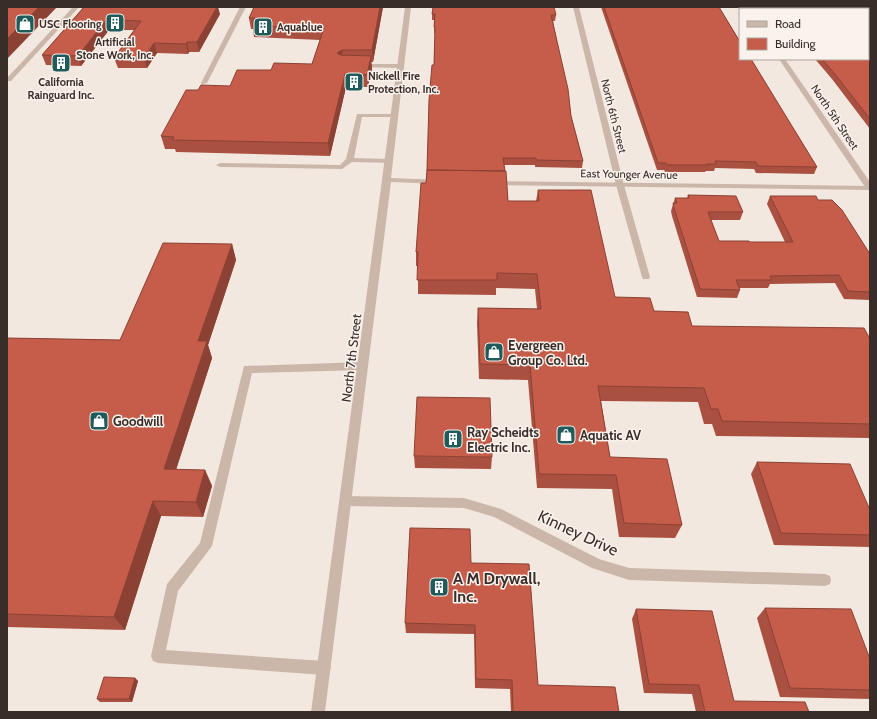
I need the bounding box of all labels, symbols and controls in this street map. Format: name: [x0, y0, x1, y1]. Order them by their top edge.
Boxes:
legend: [739, 8, 869, 60]
building icon: Artificial Stone Work, Inc.: [104, 12, 126, 34]
shop icon: USC Flooring: [14, 13, 36, 35]
building icon: Aquablue: [252, 16, 274, 38]
text: Road: [775, 16, 801, 31]
place label: USC Flooring: [39, 17, 102, 31]
place label: Aquablue: [277, 20, 323, 34]
place label: Artificial Stone Work, Inc.: [76, 35, 154, 62]
text: Building: [775, 36, 817, 51]
building icon: California Rainguard Inc.: [50, 52, 72, 74]
place label: Nickell Fire Protection, Inc.: [368, 69, 439, 96]
building icon: Nickell Fire Protection, Inc.: [343, 71, 365, 93]
place label: California Rainguard Inc.: [28, 75, 94, 102]
street label: North 6th Street: [598, 77, 630, 155]
street label: North 5th Street: [808, 82, 862, 152]
street label: East Younger Avenue: [580, 166, 678, 182]
street label: North 7th Street: [338, 312, 364, 403]
place label: Evergreen Group Co. Ltd.: [508, 337, 588, 368]
shop icon: Evergreen Group Co. Ltd.: [483, 341, 505, 363]
shop icon: Goodwill: [88, 410, 110, 432]
place label: Goodwill: [113, 413, 164, 429]
place label: Ray Scheidts Electric Inc.: [467, 424, 540, 455]
shop icon: Aquatic AV: [555, 424, 577, 446]
place label: Aquatic AV: [580, 427, 642, 443]
building icon: Ray Scheidts Electric Inc.: [442, 428, 464, 450]
street label: Kinney Drive: [535, 506, 621, 560]
place label: A M Drywall, Inc.: [453, 569, 540, 606]
building icon: A M Drywall, Inc.: [428, 576, 450, 598]

